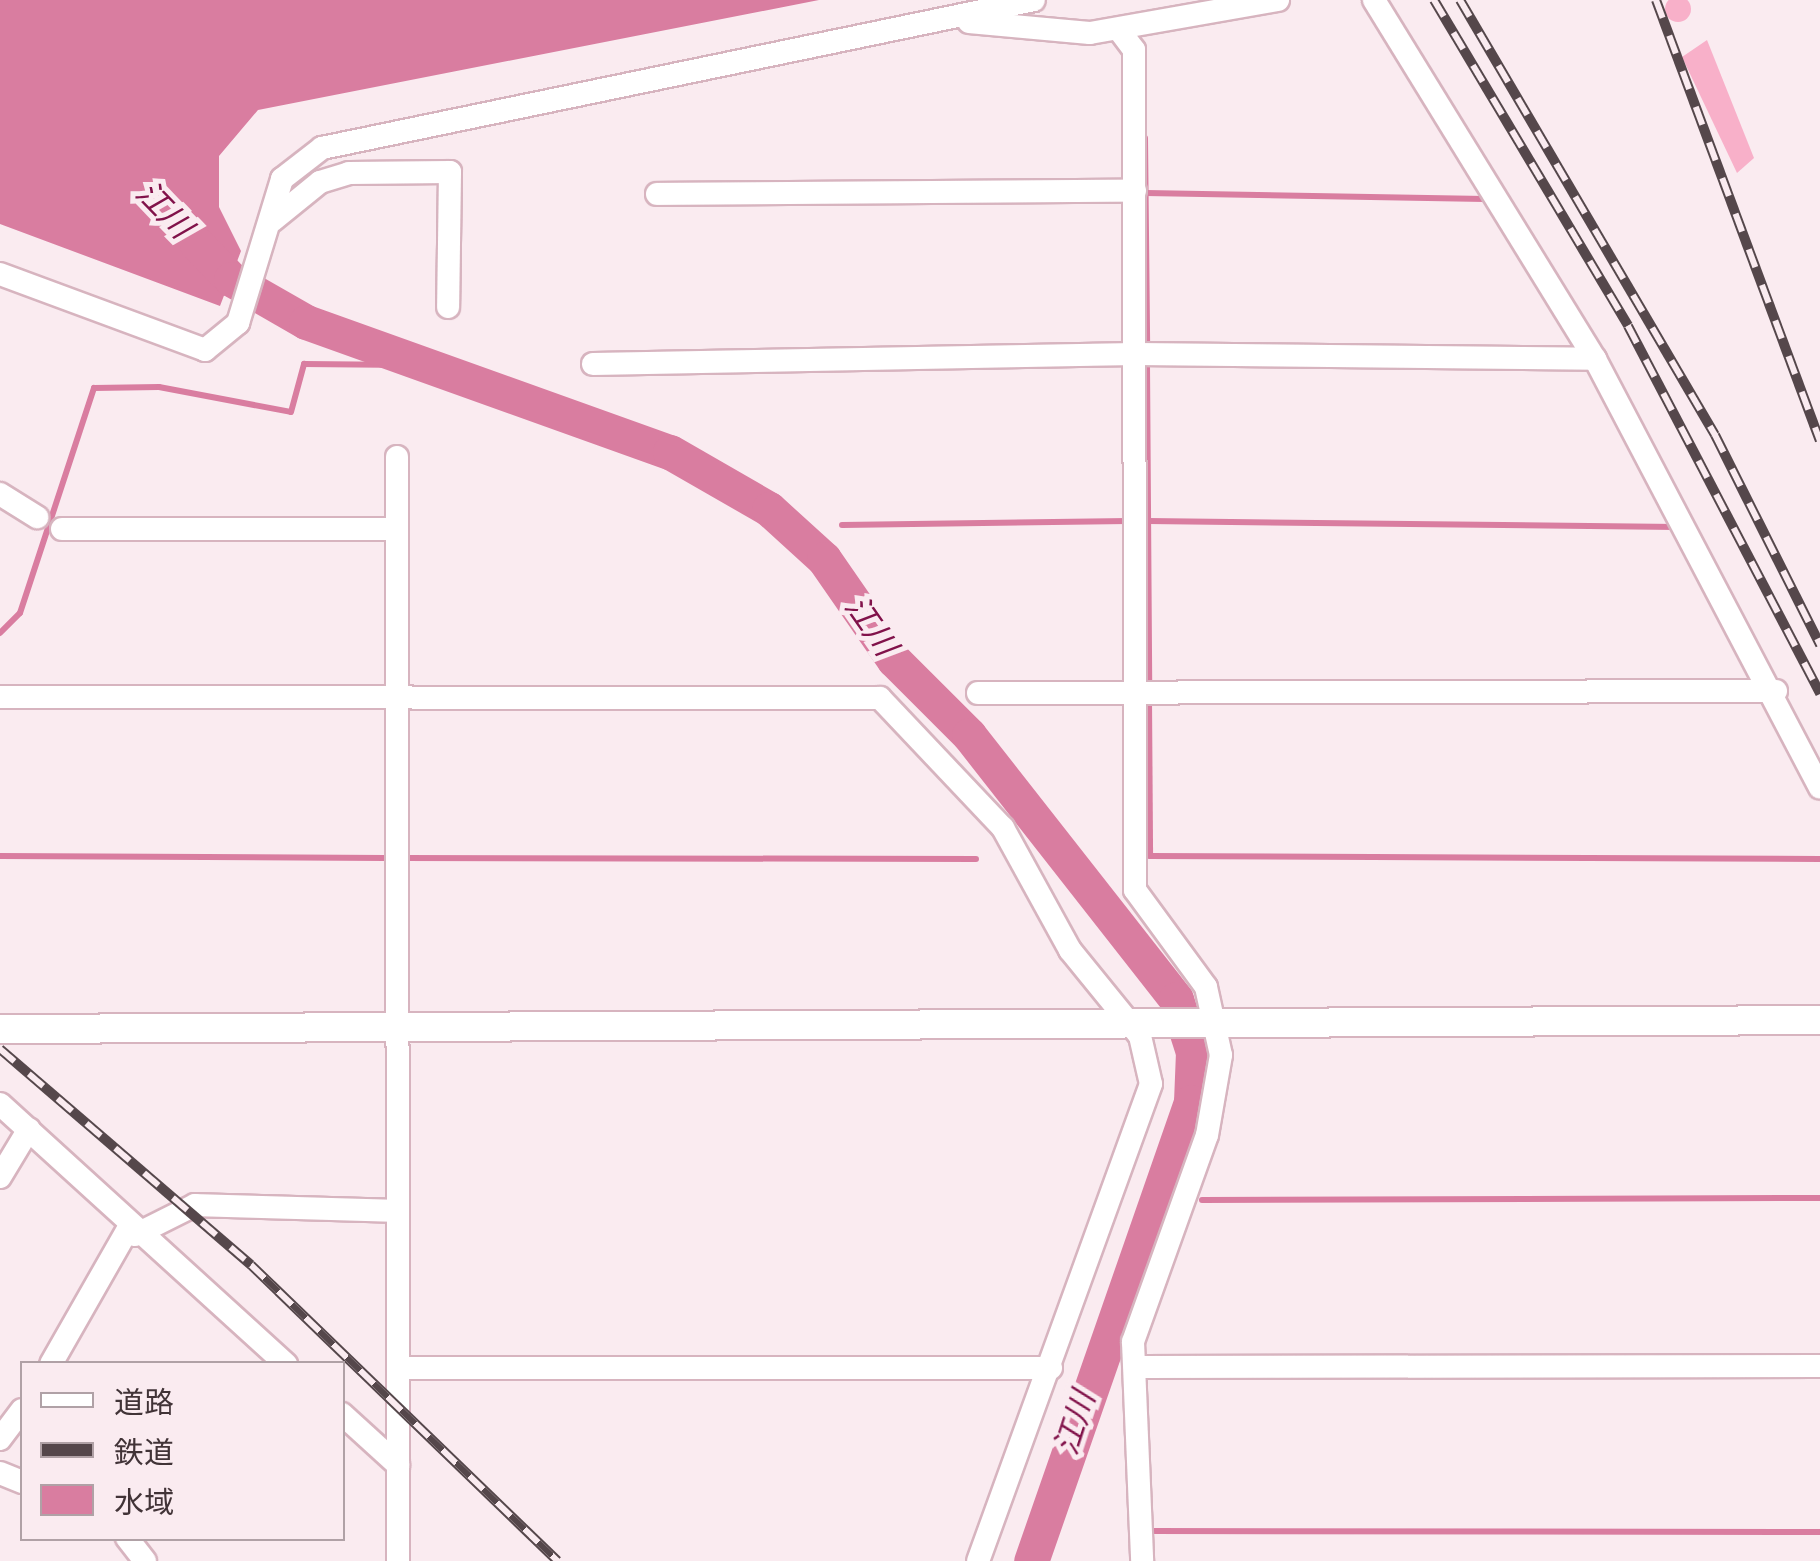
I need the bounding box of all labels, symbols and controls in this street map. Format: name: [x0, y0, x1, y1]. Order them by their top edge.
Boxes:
water label: 江川: [128, 174, 200, 246]
water label: 江川: [837, 589, 905, 663]
legend: [20, 1361, 345, 1541]
text: 道路: [114, 1385, 174, 1420]
water label: 江川: [1047, 1387, 1103, 1459]
text: 鉄道: [114, 1435, 174, 1470]
text: 水域: [114, 1485, 174, 1520]

